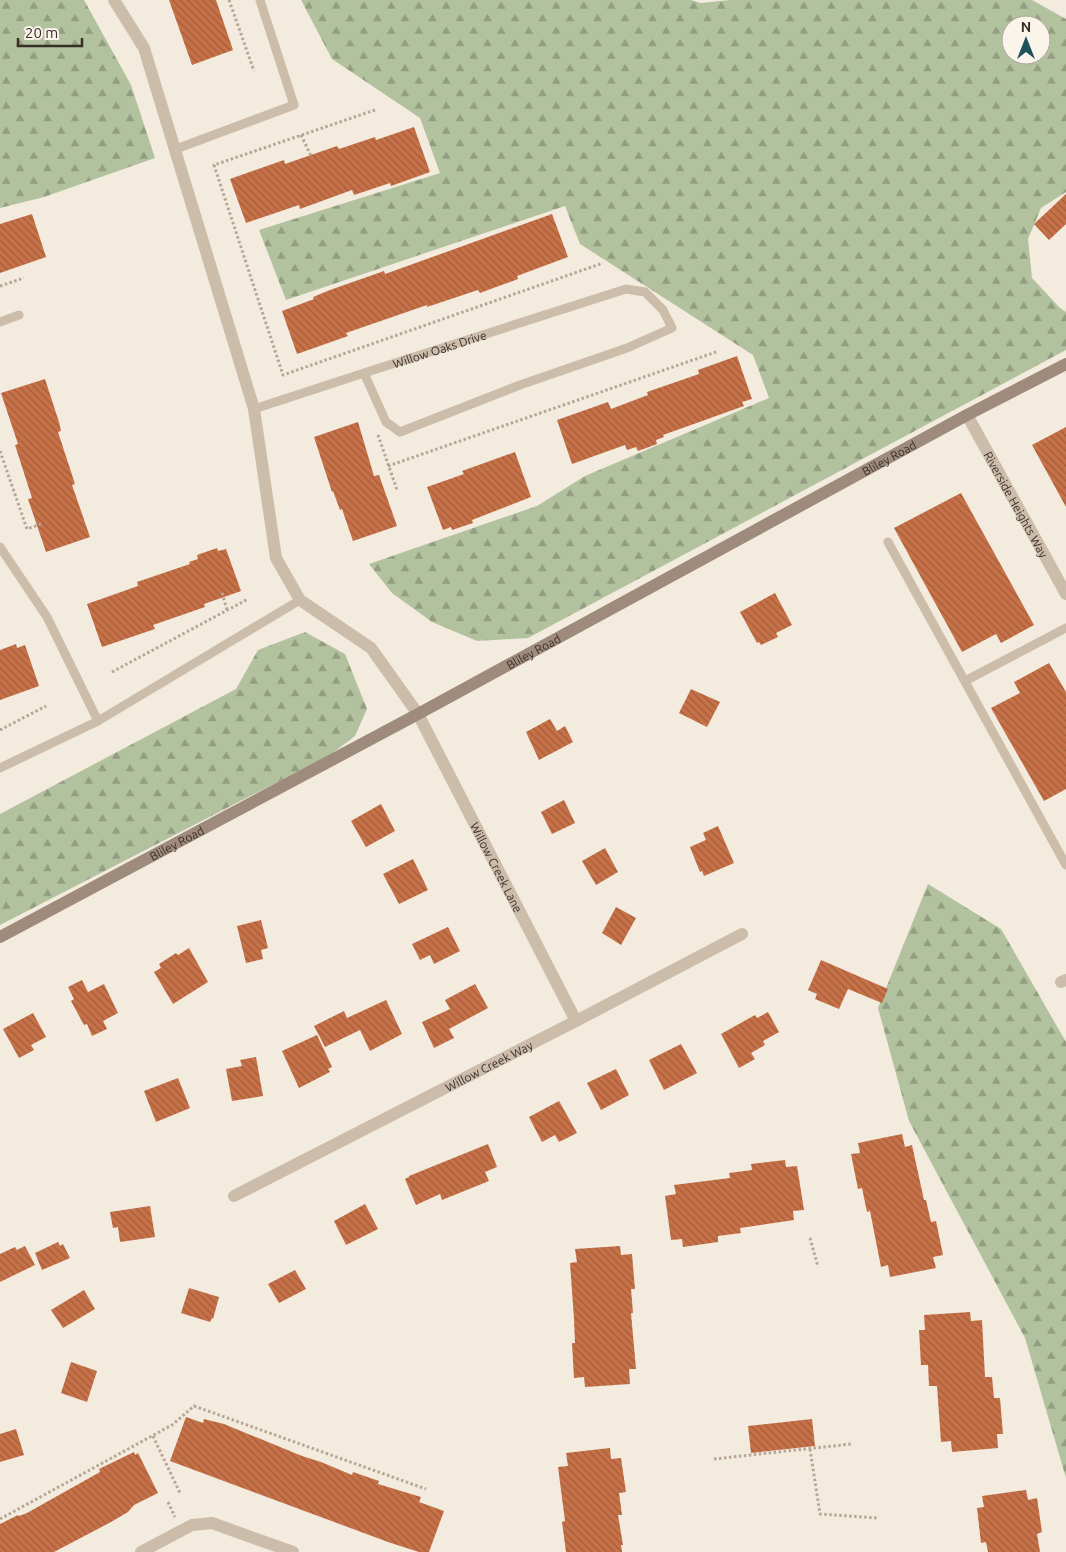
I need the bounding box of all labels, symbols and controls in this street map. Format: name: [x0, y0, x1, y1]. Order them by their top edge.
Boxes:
scale bar: [18, 15, 81, 47]
north arrow: [1001, 15, 1051, 65]
text: N: [1021, 19, 1031, 35]
text: 20 m: [25, 24, 58, 41]
street label: Willow Oaks Drive: [391, 328, 488, 370]
street label: Bliley Road: [860, 438, 918, 478]
street label: Riverside Heights Way: [982, 449, 1051, 560]
street label: Bliley Road: [504, 631, 563, 671]
street label: Willow Creek Lane: [468, 820, 525, 914]
street label: Bliley Road: [147, 823, 206, 863]
street label: Willow Creek Way: [443, 1038, 535, 1093]

